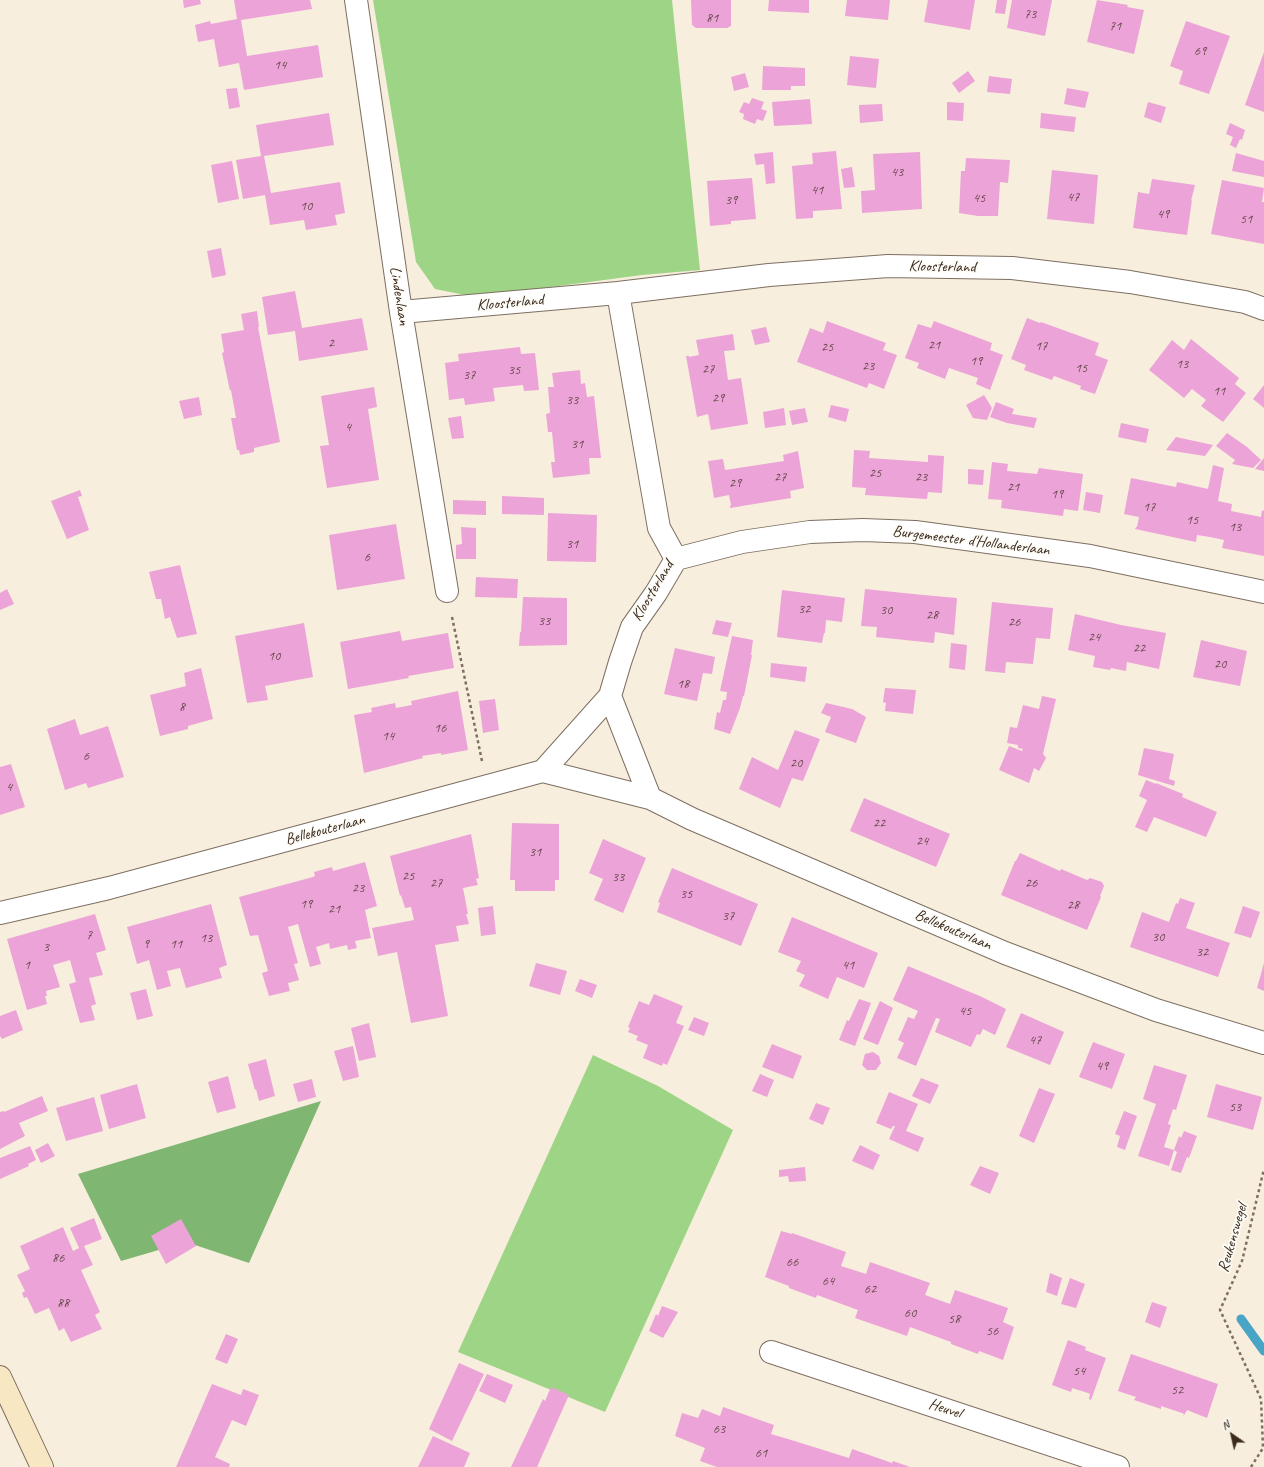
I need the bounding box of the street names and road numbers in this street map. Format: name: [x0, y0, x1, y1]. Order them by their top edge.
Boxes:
street label: Kloosterland: [908, 257, 976, 277]
street label: Lindenlaan: [385, 265, 413, 327]
street label: Kloosterland: [476, 291, 544, 315]
street label: Burgemeester d'Hollanderlaan: [891, 522, 1051, 560]
street label: Kloosterland: [628, 557, 678, 625]
street label: Bellekouterlaan: [283, 810, 367, 850]
street label: Bellekouterlaan: [912, 905, 994, 955]
street label: Reukenswegel: [1214, 1202, 1252, 1274]
street label: Heuvel: [926, 1395, 964, 1423]

